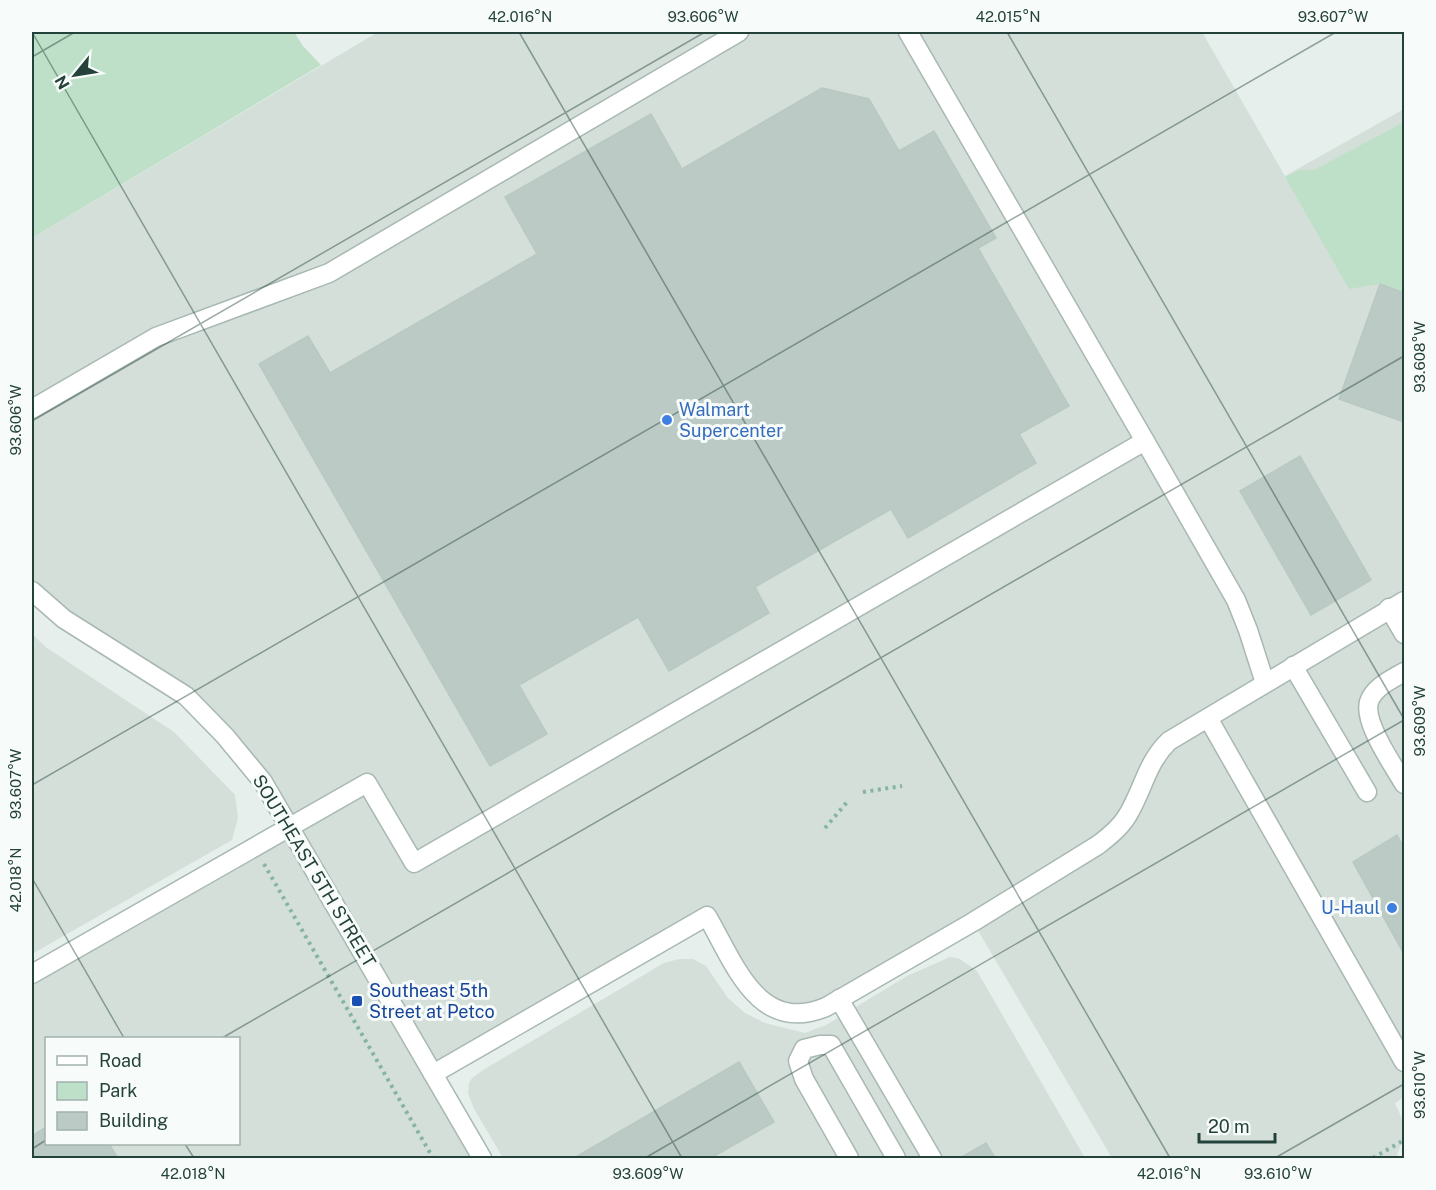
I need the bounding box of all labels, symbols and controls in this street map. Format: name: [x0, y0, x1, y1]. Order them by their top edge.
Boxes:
text: 42.016°N: [488, 8, 552, 25]
text: 93.606°W: [668, 8, 739, 25]
text: 42.015°N: [976, 8, 1040, 25]
text: 93.607°W: [1298, 8, 1368, 25]
north arrow: [45, 45, 105, 105]
text: N: [51, 72, 74, 92]
text: 93.608°W: [1411, 321, 1428, 393]
text: 93.606°W: [7, 385, 24, 456]
place label: Walmart Supercenter: [679, 399, 783, 441]
marker: Walmart Supercenter: [660, 413, 674, 427]
text: 93.609°W: [1411, 685, 1428, 757]
text: 93.607°W: [7, 749, 24, 819]
street label: SOUTHEAST 5TH STREET: [249, 771, 380, 971]
text: 42.018°N: [7, 848, 24, 913]
place label: U-Haul: [1321, 897, 1380, 918]
marker: U-Haul: [1385, 901, 1399, 915]
place label: Southeast 5th Street at Petco: [369, 980, 495, 1022]
marker: Southeast 5th Street at Petco: [350, 994, 364, 1008]
legend: [45, 1037, 240, 1145]
text: Road: [99, 1050, 142, 1071]
text: 93.610°W: [1411, 1051, 1428, 1119]
text: Park: [99, 1080, 137, 1101]
scale bar: [1199, 1106, 1276, 1144]
text: Building: [99, 1110, 168, 1131]
text: 20 m: [1208, 1116, 1250, 1137]
text: 42.018°N: [161, 1165, 226, 1182]
text: 93.609°W: [612, 1165, 684, 1182]
text: 42.016°N: [1137, 1165, 1201, 1182]
text: 93.610°W: [1244, 1165, 1312, 1182]

